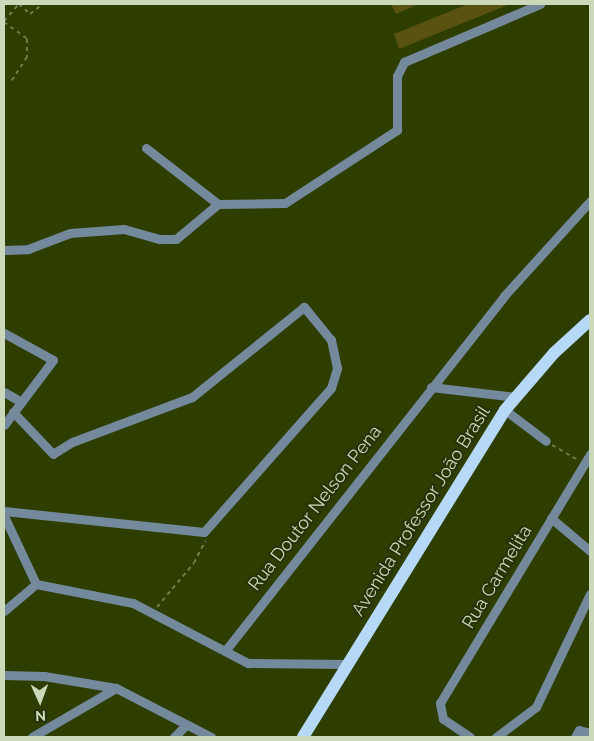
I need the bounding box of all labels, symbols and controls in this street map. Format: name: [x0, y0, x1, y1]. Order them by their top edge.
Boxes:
street label: Avenida Professor João Brasil: [347, 402, 495, 620]
street label: Rua Doutor Nelson Pena: [244, 421, 386, 595]
street label: Rua Carmelita: [458, 521, 536, 633]
north arrow: [15, 676, 65, 726]
text: N: [35, 708, 46, 724]

